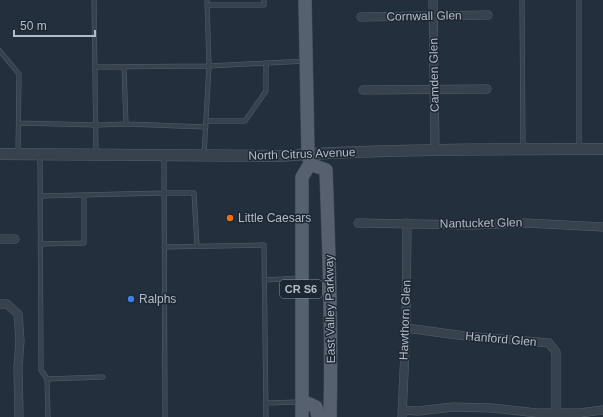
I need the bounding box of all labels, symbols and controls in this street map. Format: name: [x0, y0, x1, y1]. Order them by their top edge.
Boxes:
street label: Cornwall Glen: [386, 8, 462, 24]
scale bar: [14, 12, 95, 38]
text: 50 m: [20, 19, 47, 33]
street label: Camden Glen: [426, 38, 442, 112]
street label: North Citrus Avenue: [248, 145, 356, 163]
place label: Little Caesars: [238, 211, 311, 225]
marker: Little Caesars: [225, 213, 235, 223]
street label: Nantucket Glen: [440, 215, 522, 231]
street label: East Valley Parkway: [322, 255, 338, 363]
road number: CR S6: [280, 280, 322, 298]
street label: Hawthorn Glen: [397, 280, 413, 360]
place label: Ralphs: [139, 292, 176, 306]
marker: Ralphs: [126, 294, 136, 304]
street label: Hanford Glen: [465, 329, 537, 349]

